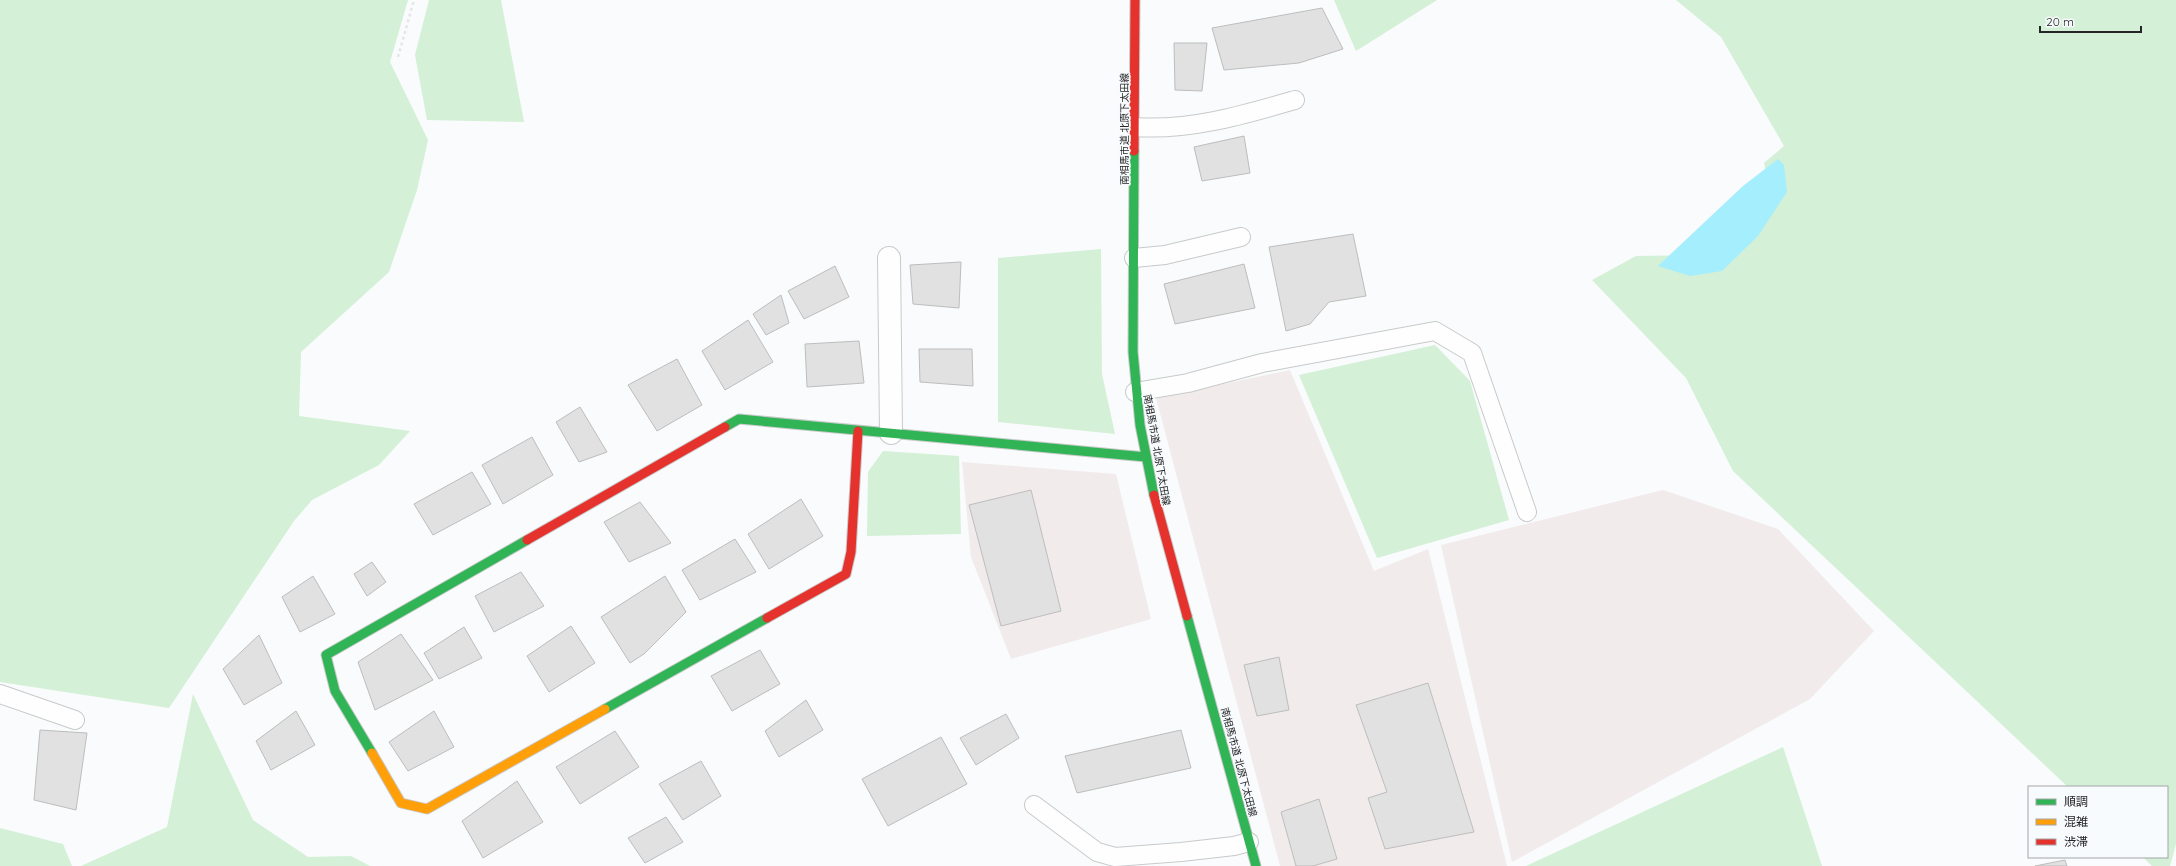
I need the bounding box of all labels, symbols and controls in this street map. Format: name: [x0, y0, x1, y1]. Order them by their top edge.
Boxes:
scale bar: [2040, 8, 2141, 34]
text: 20 m: [2046, 14, 2074, 29]
street label: 南相馬市道 北原下太田線: [1118, 73, 1131, 185]
street label: 南相馬市道 北原下太田線: [1141, 393, 1173, 507]
street label: 南相馬市道 北原下太田線: [1218, 706, 1260, 818]
legend: [2028, 786, 2168, 858]
text: 順調: [2064, 794, 2088, 809]
text: 混雑: [2064, 814, 2088, 829]
text: 渋滞: [2064, 834, 2088, 849]

